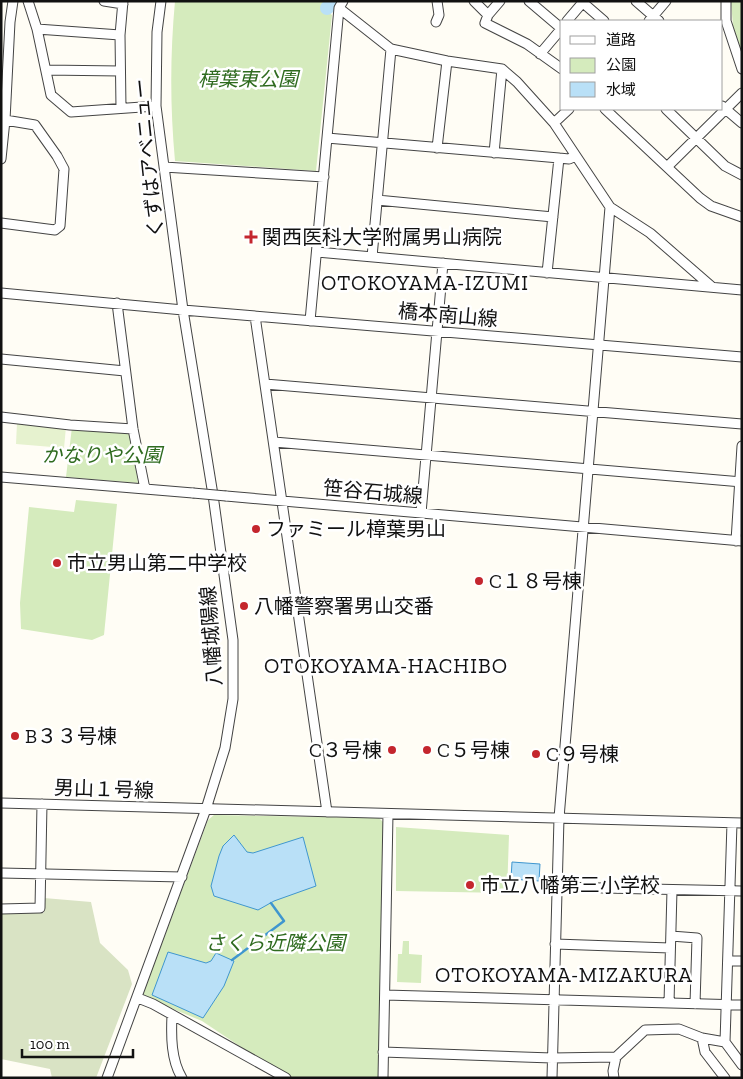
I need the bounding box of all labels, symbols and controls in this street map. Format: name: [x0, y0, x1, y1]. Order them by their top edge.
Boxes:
legend: [560, 20, 723, 110]
text: 道路: [606, 31, 636, 49]
text: 公園: [606, 56, 636, 74]
park label: 樟葉東公園: [198, 67, 301, 91]
street label: くずはアベニュー: [128, 77, 168, 239]
text: 水域: [606, 81, 636, 99]
place label: 関西医科大学附属男山病院: [262, 225, 502, 249]
marker: 関西医科大学附属男山病院: [244, 230, 258, 244]
district label: OTOKOYAMA-IZUMI: [321, 270, 529, 295]
street label: 橋本南山線: [397, 299, 499, 331]
park label: かなりや公園: [42, 443, 165, 467]
street label: 笹谷石城線: [322, 476, 424, 508]
place label: ファミール樟葉男山: [266, 517, 446, 541]
marker: ファミール樟葉男山: [250, 523, 262, 535]
place label: 市立男山第二中学校: [67, 551, 247, 575]
marker: 市立男山第二中学校: [51, 557, 63, 569]
place label: C１８号棟: [489, 569, 582, 593]
marker: C１８号棟: [473, 575, 485, 587]
street label: 八幡城陽線: [196, 585, 226, 687]
place label: 八幡警察署男山交番: [254, 594, 434, 618]
marker: 八幡警察署男山交番: [238, 600, 250, 612]
district label: OTOKOYAMA-HACHIBO: [264, 653, 508, 678]
place label: B３３号棟: [25, 724, 117, 748]
marker: B３３号棟: [9, 730, 21, 742]
place label: C３号棟: [309, 738, 382, 762]
place label: C５号棟: [437, 738, 510, 762]
place label: C９号棟: [546, 742, 619, 766]
marker: C３号棟: [386, 744, 398, 756]
marker: C５号棟: [421, 744, 433, 756]
marker: C９号棟: [530, 748, 542, 760]
street label: 男山１号線: [54, 775, 154, 803]
place label: 市立八幡第三小学校: [480, 873, 660, 897]
marker: 市立八幡第三小学校: [464, 879, 476, 891]
park label: さくら近隣公園: [205, 931, 348, 955]
district label: OTOKOYAMA-MIZAKURA: [435, 962, 693, 987]
scale bar: [22, 1026, 134, 1058]
text: 100 m: [30, 1035, 69, 1053]

